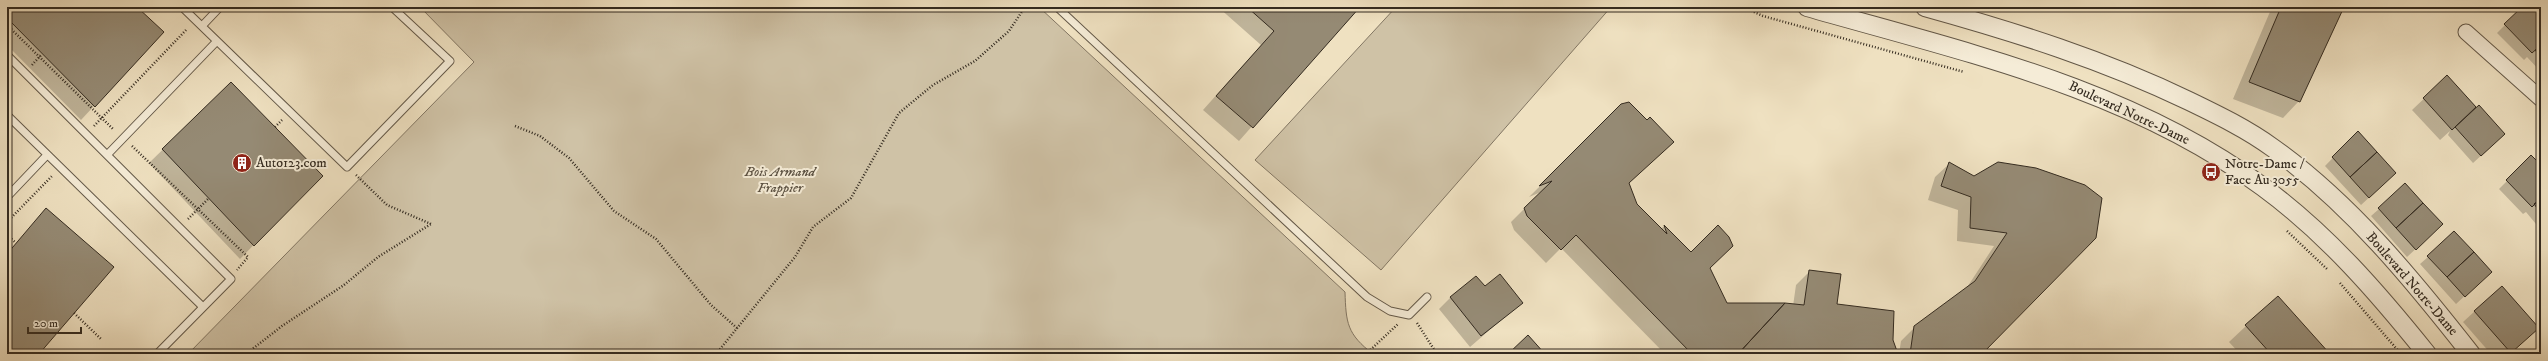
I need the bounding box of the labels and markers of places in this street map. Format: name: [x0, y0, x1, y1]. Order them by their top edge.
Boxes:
building icon: Auto123.com: [231, 152, 253, 174]
place label: Auto123.com: [256, 154, 327, 172]
place label: Notre-Dame / Face Au 3055: [2225, 155, 2305, 189]
bus stop icon: Notre-Dame / Face Au 3055: [2200, 161, 2222, 183]

